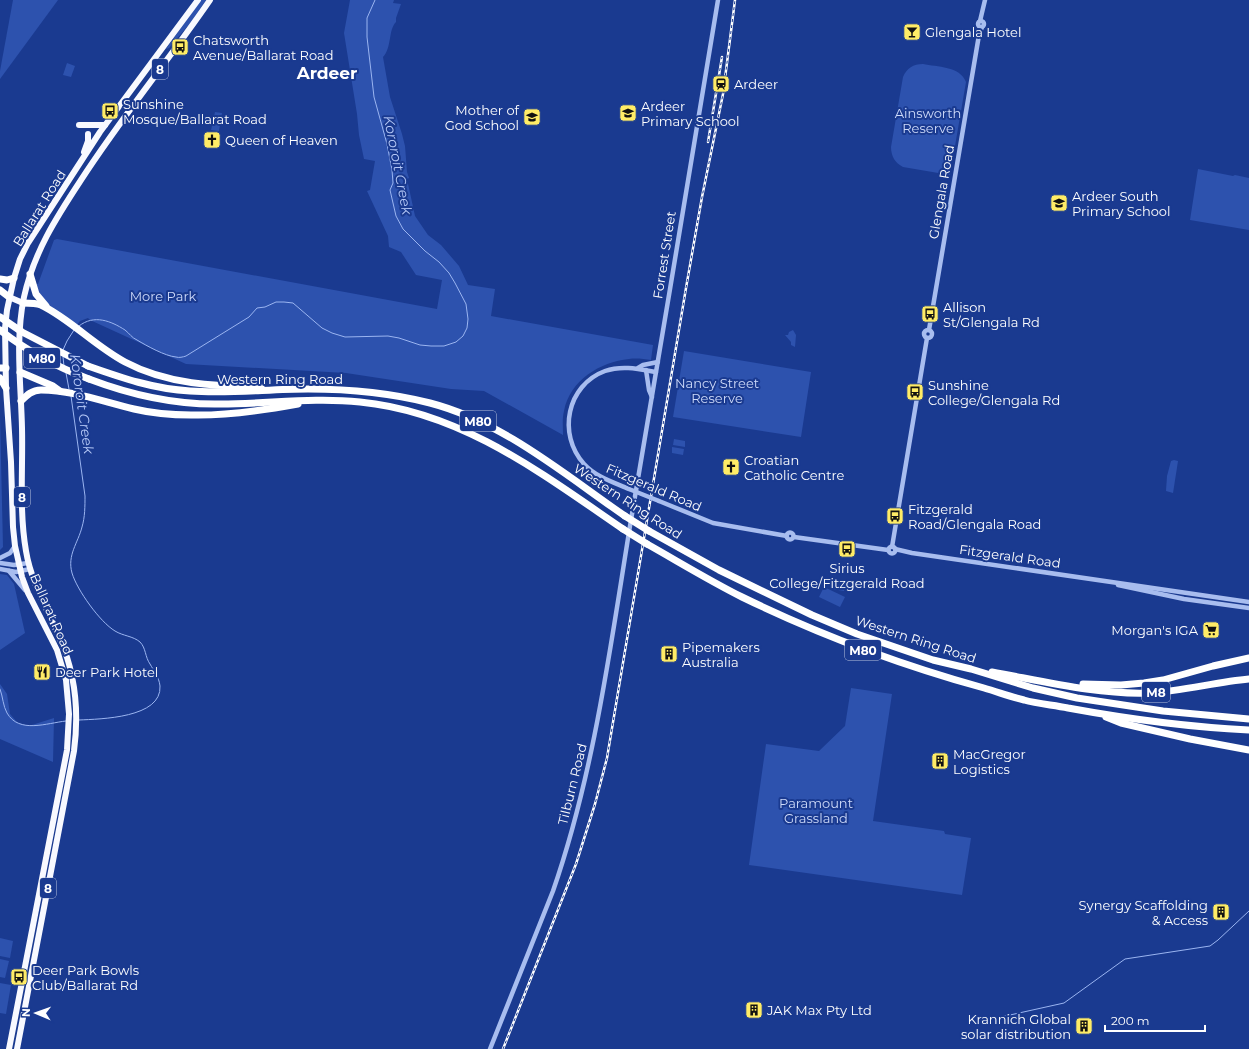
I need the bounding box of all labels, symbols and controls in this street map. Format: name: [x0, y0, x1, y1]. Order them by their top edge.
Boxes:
bar icon: Glengala Hotel: [902, 22, 922, 42]
place label: Glengala Hotel: [925, 24, 1021, 40]
place label: Chatsworth Avenue/Ballarat Road: [193, 32, 334, 63]
bus stop icon: Chatsworth Avenue/Ballarat Road: [170, 37, 190, 57]
road number: 8: [152, 59, 168, 79]
district label: Ardeer: [296, 63, 357, 83]
station icon: Ardeer: [711, 74, 731, 94]
place label: Ardeer: [734, 76, 778, 92]
place label: Sunshine Mosque/Ballarat Road: [123, 96, 267, 127]
place label: Ardeer Primary School: [641, 98, 740, 129]
bus stop icon: Sunshine Mosque/Ballarat Road: [100, 101, 120, 121]
place label: Mother of God School: [445, 102, 520, 133]
school or university icon: Ardeer Primary School: [618, 103, 638, 123]
park label: Ainsworth Reserve: [895, 105, 961, 136]
school or university icon: Mother of God School: [522, 107, 542, 127]
water label: Kororoit Creek: [380, 114, 417, 217]
church icon: Queen of Heaven: [202, 130, 222, 150]
place label: Queen of Heaven: [225, 132, 338, 148]
street label: Glengala Road: [925, 144, 957, 240]
street label: Ballarat Road: [9, 167, 69, 249]
place label: Ardeer South Primary School: [1072, 188, 1171, 219]
school or university icon: Ardeer South Primary School: [1049, 193, 1069, 213]
street label: Forrest Street: [649, 210, 679, 300]
park label: More Park: [130, 288, 197, 304]
place label: Allison St/Glengala Rd: [943, 299, 1040, 330]
bus stop icon: Allison St/Glengala Rd: [920, 304, 940, 324]
road number: M80: [24, 348, 60, 368]
water label: Kororoit Creek: [66, 353, 98, 456]
street label: Western Ring Road: [217, 371, 343, 387]
park label: Nancy Street Reserve: [675, 375, 759, 406]
place label: Sunshine College/Glengala Rd: [928, 377, 1060, 408]
bus stop icon: Sunshine College/Glengala Rd: [905, 382, 925, 402]
road number: M80: [460, 411, 496, 431]
place label: Croatian Catholic Centre: [744, 452, 845, 483]
church icon: Croatian Catholic Centre: [721, 457, 741, 477]
street label: Western Ring Road: [571, 460, 685, 542]
street label: Fitzgerald Road: [604, 460, 704, 514]
road number: 8: [14, 487, 30, 507]
place label: Fitzgerald Road/Glengala Road: [908, 501, 1041, 532]
bus stop icon: Fitzgerald Road/Glengala Road: [885, 506, 905, 526]
bus stop icon: Sirius College/Fitzgerald Road: [837, 539, 857, 559]
street label: Fitzgerald Road: [958, 541, 1062, 571]
place label: Sirius College/Fitzgerald Road: [769, 560, 925, 591]
street label: Ballarat Road: [27, 571, 77, 657]
street label: Western Ring Road: [854, 612, 978, 666]
supermarket icon: Morgan's IGA: [1201, 620, 1221, 640]
place label: Morgan's IGA: [1111, 622, 1199, 638]
place label: Pipemakers Australia: [682, 639, 760, 670]
road number: M80: [845, 640, 881, 660]
building icon: Pipemakers Australia: [659, 644, 679, 664]
restaurant icon: Deer Park Hotel: [32, 662, 52, 682]
place label: Deer Park Hotel: [55, 664, 158, 680]
road number: M8: [1142, 682, 1170, 702]
street label: Tilburn Road: [554, 742, 590, 826]
place label: MacGregor Logistics: [953, 746, 1026, 777]
building icon: MacGregor Logistics: [930, 751, 950, 771]
park label: Paramount Grassland: [779, 795, 853, 826]
road number: 8: [40, 878, 56, 898]
place label: Synergy Scaffolding & Access: [1079, 897, 1208, 928]
building icon: Synergy Scaffolding & Access: [1211, 902, 1231, 922]
place label: Deer Park Bowls Club/Ballarat Rd: [32, 962, 139, 993]
bus stop icon: Deer Park Bowls Club/Ballarat Rd: [9, 967, 29, 987]
north arrow: [16, 993, 56, 1033]
building icon: JAK Max Pty Ltd: [744, 1000, 764, 1020]
place label: JAK Max Pty Ltd: [766, 1002, 872, 1018]
scale bar: [1105, 1007, 1205, 1033]
text: N: [19, 1008, 33, 1017]
place label: Krannich Global solar distribution: [961, 1011, 1071, 1042]
text: 200 m: [1111, 1013, 1150, 1028]
building icon: Krannich Global solar distribution: [1074, 1016, 1094, 1036]

